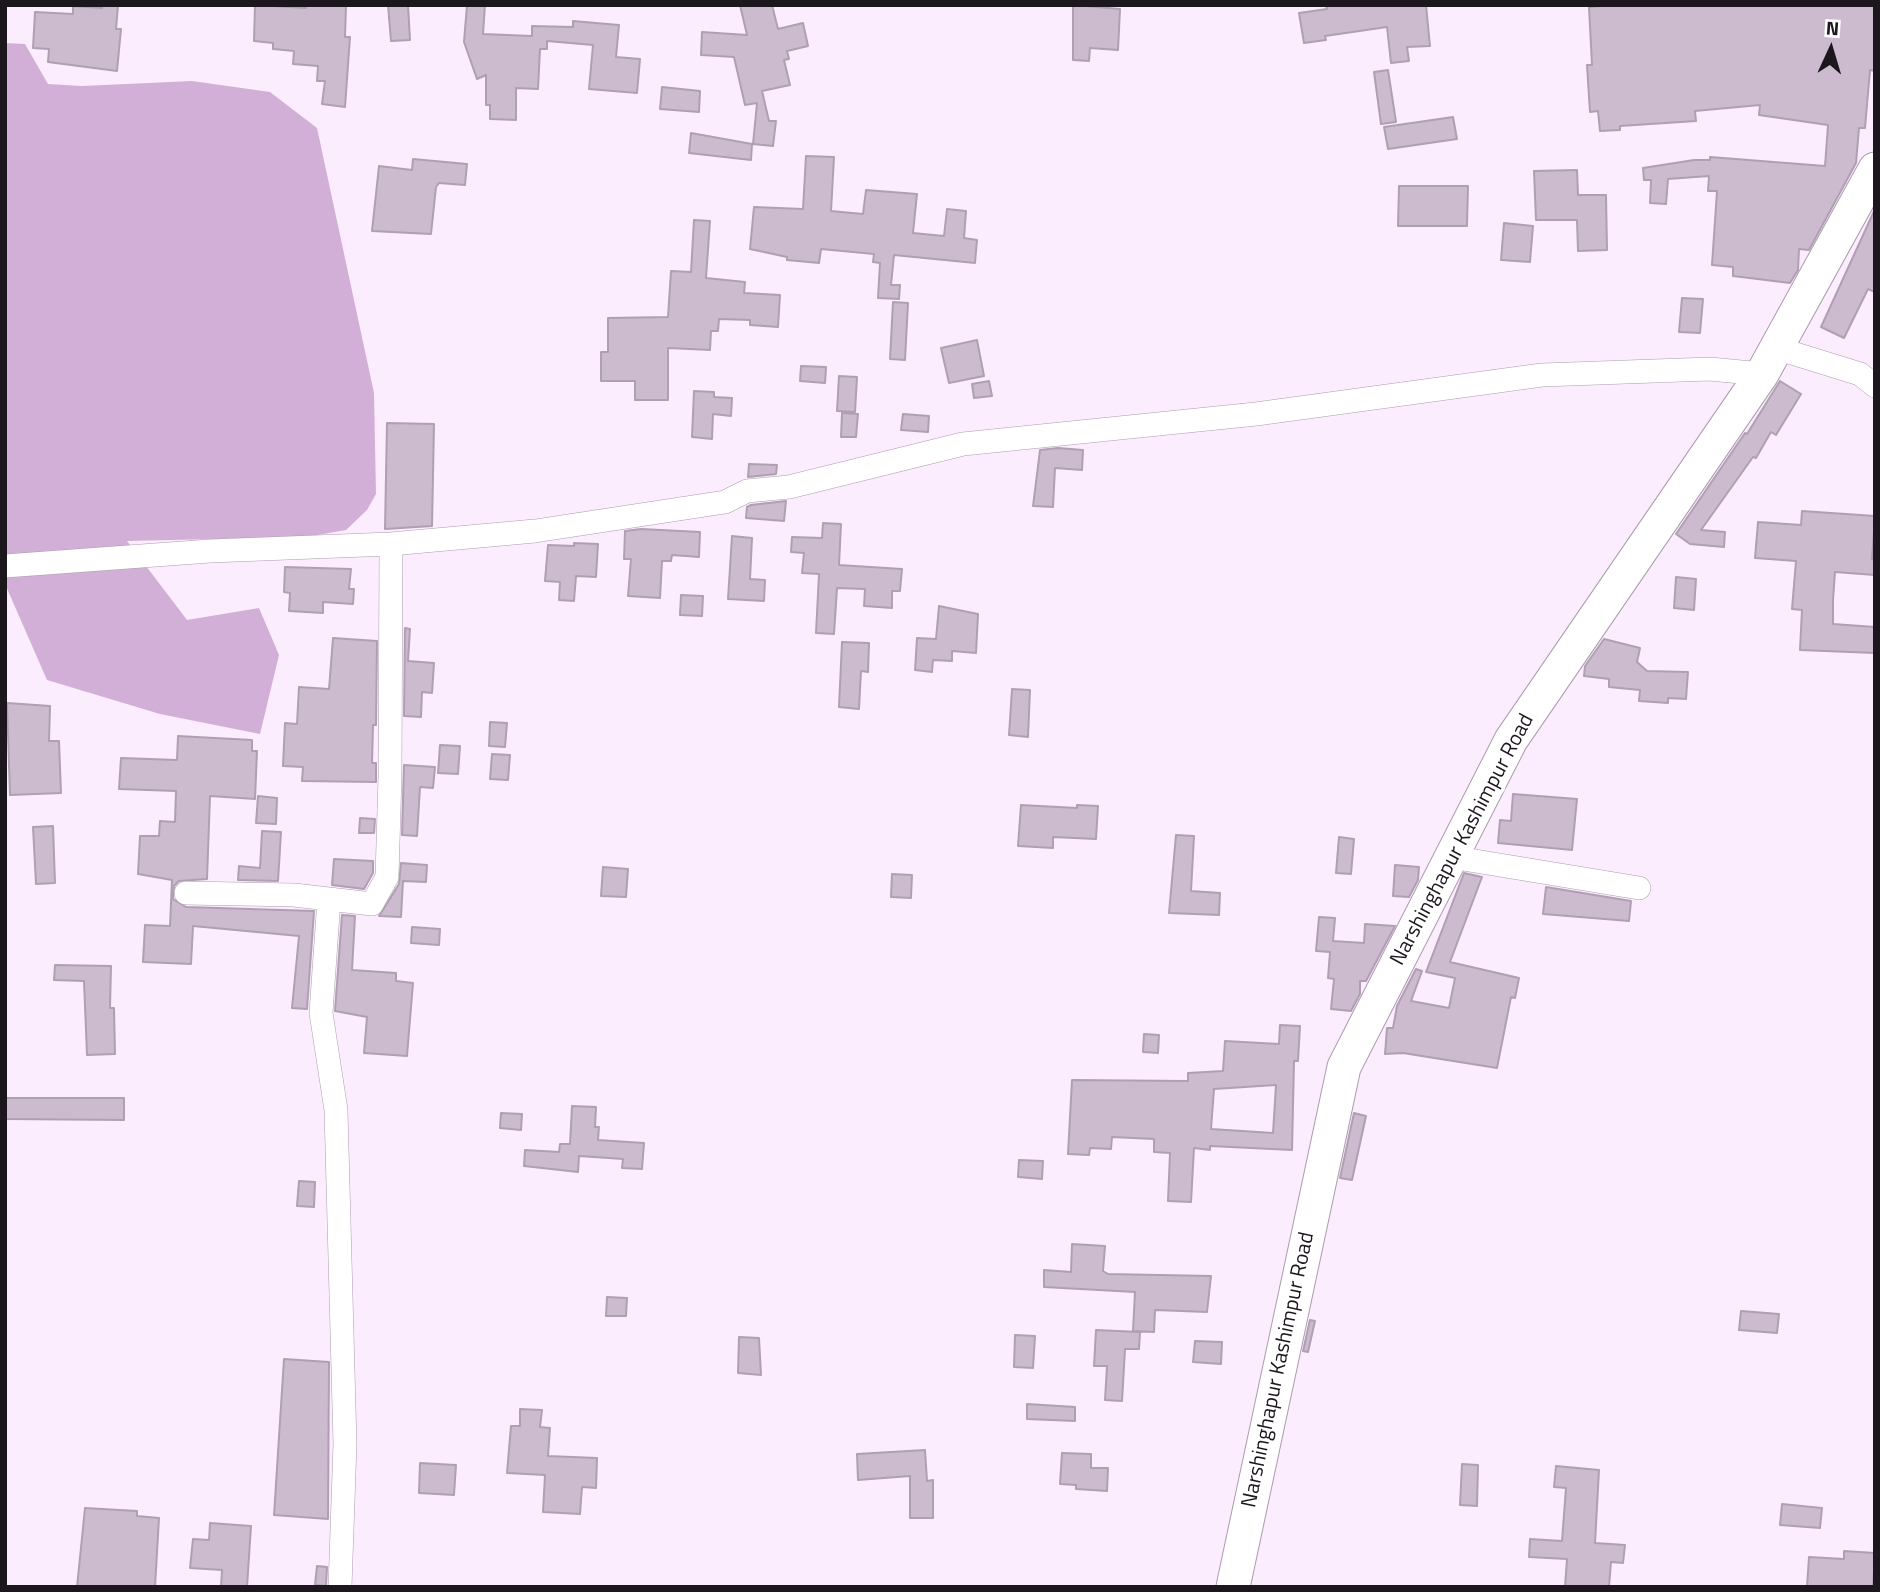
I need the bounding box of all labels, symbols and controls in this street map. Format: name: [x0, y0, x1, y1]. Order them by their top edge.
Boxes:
text: N: [1825, 13, 1840, 42]
north arrow: [1796, 14, 1866, 84]
street label: Narshinghapur Kashimpur Road: [1386, 710, 1540, 970]
street label: Narshinghapur Kashimpur Road: [1237, 1230, 1321, 1510]

